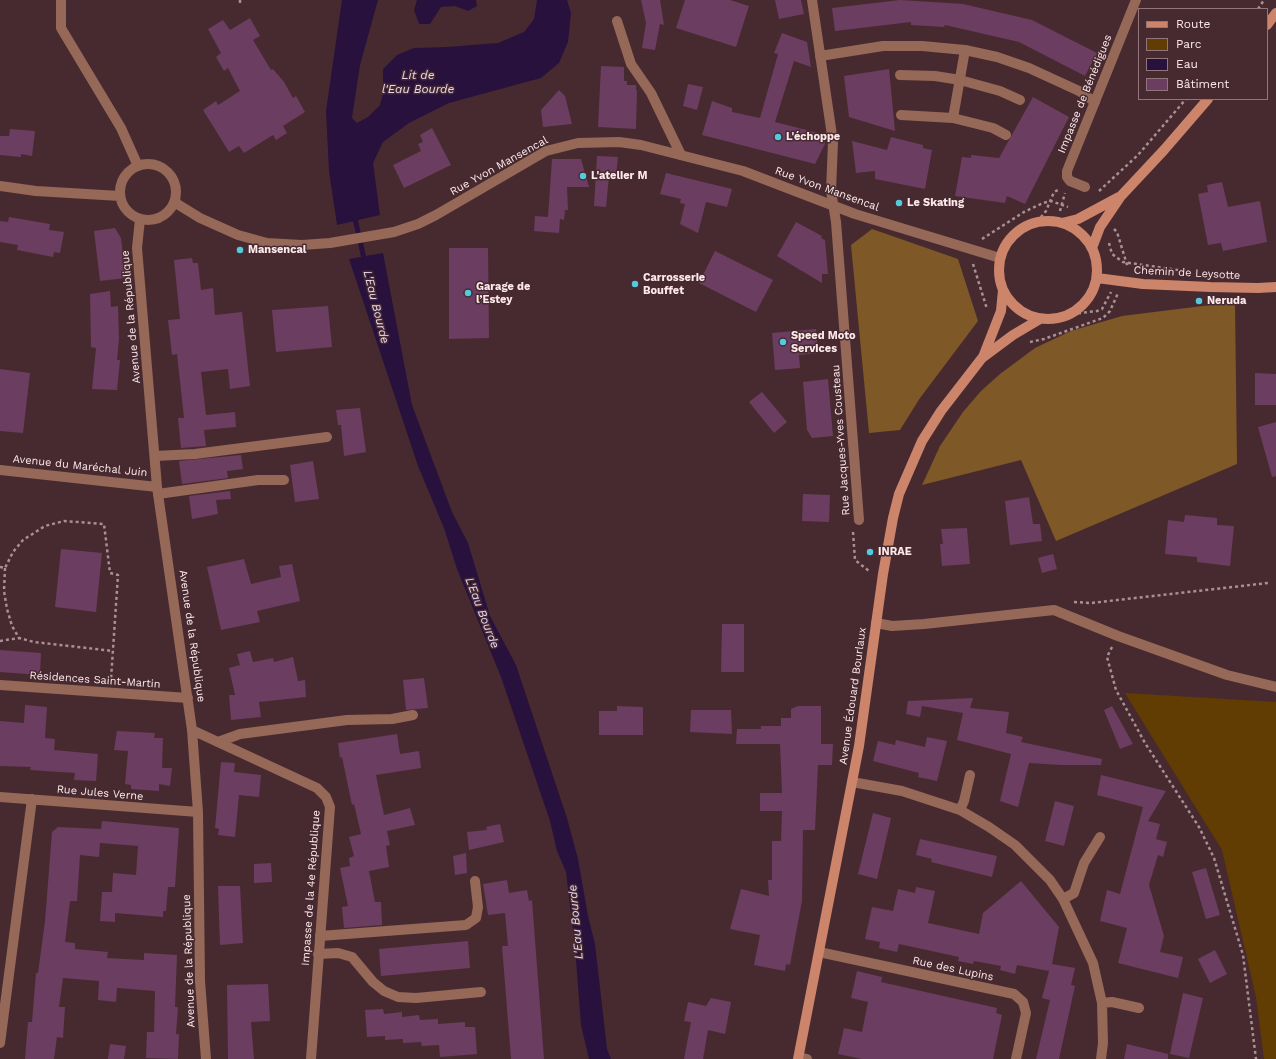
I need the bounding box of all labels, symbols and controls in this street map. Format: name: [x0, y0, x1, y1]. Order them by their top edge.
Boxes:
legend: [1138, 8, 1268, 100]
text: Route: [1176, 17, 1210, 31]
street label: Impasse de Bénédigues: [1055, 33, 1115, 155]
text: Parc: [1176, 37, 1202, 51]
text: Eau: [1176, 57, 1198, 71]
water label: Lit de l'Eau Bourde: [382, 68, 454, 96]
text: Bâtiment: [1176, 77, 1229, 91]
place label: L'échoppe: [786, 130, 840, 144]
marker: L'échoppe: [773, 132, 783, 142]
street label: Rue Yvon Mansencal: [448, 134, 550, 198]
street label: Rue Yvon Mansencal: [773, 164, 881, 214]
place label: L'atelier M: [591, 169, 647, 183]
marker: L'atelier M: [578, 171, 588, 181]
place label: Le Skating: [907, 196, 964, 210]
marker: Le Skating: [894, 198, 904, 208]
place label: Mansencal: [248, 243, 306, 257]
marker: Mansencal: [235, 245, 245, 255]
street label: Avenue de la République: [119, 250, 143, 384]
street label: Chemin de Leysotte: [1133, 264, 1241, 282]
water label: L'Eau Bourde: [360, 269, 392, 345]
place label: Carrosserie Bouffet: [643, 271, 705, 297]
marker: Carrosserie Bouffet: [630, 279, 640, 289]
place label: Garage de l’Estey: [476, 280, 530, 306]
marker: Garage de l’Estey: [463, 288, 473, 298]
place label: Neruda: [1207, 294, 1246, 308]
marker: Neruda: [1194, 296, 1204, 306]
place label: Speed Moto Services: [791, 329, 856, 355]
marker: Speed Moto Services: [778, 337, 788, 347]
street label: Rue Jacques-Yves Cousteau: [829, 364, 853, 516]
street label: Avenue du Maréchal Juin: [12, 452, 148, 480]
place label: INRAE: [878, 545, 912, 559]
marker: INRAE: [865, 547, 875, 557]
street label: Avenue de la République: [176, 569, 208, 703]
water label: L'Eau Bourde: [462, 575, 502, 651]
street label: Avenue Édouard Bourlaux: [837, 627, 869, 765]
street label: Résidences Saint-Martin: [29, 669, 161, 691]
street label: Rue Jules Verne: [56, 783, 144, 803]
street label: Impasse de la 4e République: [299, 810, 323, 966]
water label: L'Eau Bourde: [566, 884, 586, 960]
street label: Avenue de la République: [180, 894, 198, 1028]
street label: Rue des Lupins: [911, 954, 995, 984]

